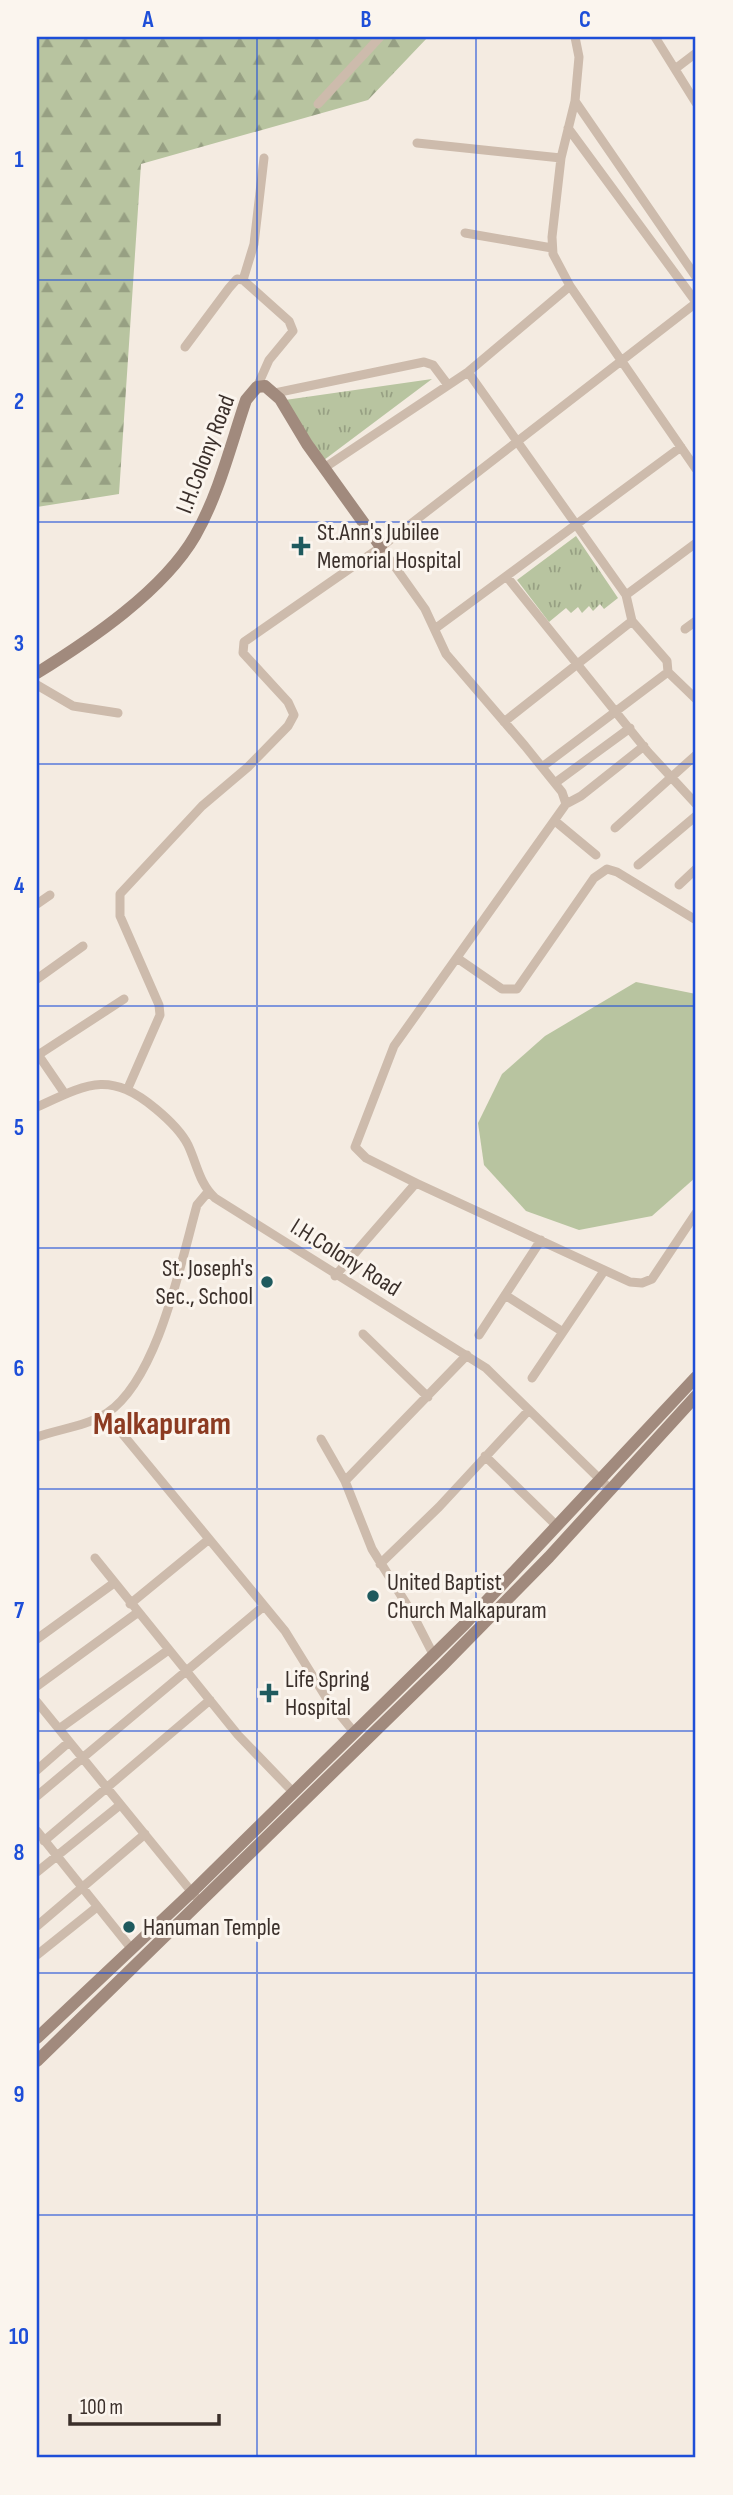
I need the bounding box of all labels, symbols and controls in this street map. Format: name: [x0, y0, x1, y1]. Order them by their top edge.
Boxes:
text: A: [142, 6, 155, 34]
text: B: [361, 6, 372, 34]
text: C: [579, 6, 591, 34]
text: 1: [14, 146, 24, 174]
text: 2: [14, 388, 24, 416]
street label: I.H.Colony Road: [170, 391, 241, 518]
place label: St.Ann's Jubilee Memorial Hospital: [317, 518, 461, 575]
marker: St.Ann's Jubilee Memorial Hospital: [291, 536, 311, 556]
text: 3: [14, 630, 24, 658]
text: 4: [14, 872, 25, 900]
text: 5: [14, 1114, 24, 1142]
street label: I.H.Colony Road: [285, 1212, 406, 1303]
place label: St. Joseph's Sec., School: [156, 1254, 253, 1311]
marker: St. Joseph's Sec., School: [259, 1274, 275, 1290]
text: 6: [14, 1355, 24, 1383]
district label: Malkapuram: [93, 1405, 231, 1444]
place label: United Baptist Church Malkapuram: [387, 1568, 547, 1625]
marker: United Baptist Church Malkapuram: [365, 1588, 381, 1604]
text: 7: [14, 1597, 24, 1625]
place label: Life Spring Hospital: [285, 1665, 370, 1722]
marker: Life Spring Hospital: [259, 1683, 279, 1703]
text: 8: [14, 1839, 25, 1867]
place label: Hanuman Temple: [143, 1913, 281, 1942]
marker: Hanuman Temple: [121, 1919, 137, 1935]
text: 9: [14, 2081, 24, 2109]
text: 10: [9, 2323, 29, 2351]
scale bar: [70, 2383, 219, 2427]
text: 100 m: [80, 2395, 123, 2420]

